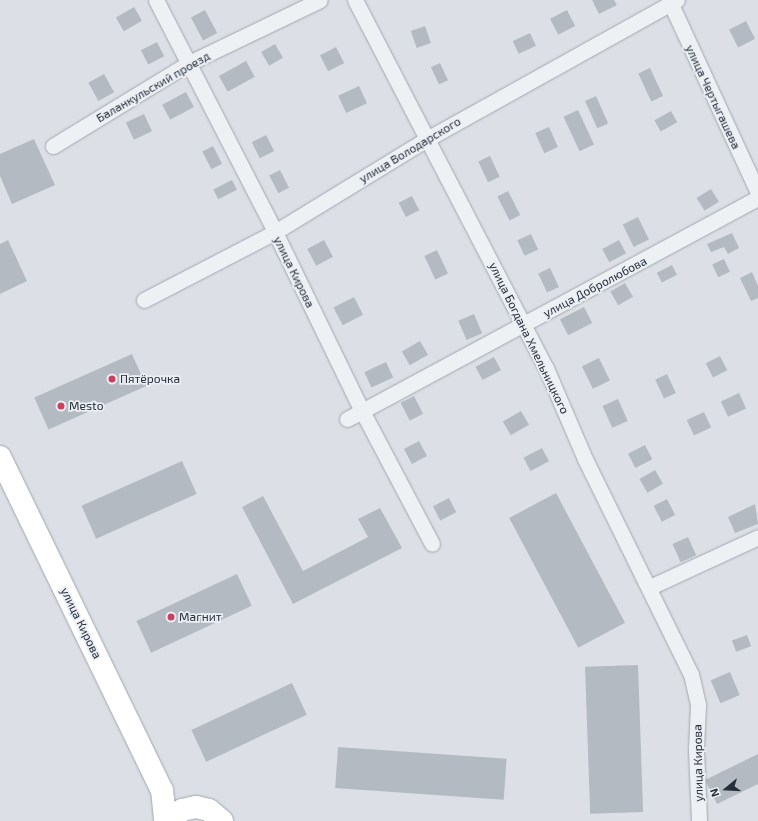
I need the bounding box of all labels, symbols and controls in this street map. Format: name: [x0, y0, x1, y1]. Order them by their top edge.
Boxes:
street label: улица Чертыгашева: [683, 43, 743, 151]
street label: Баланкульский проезд: [94, 49, 212, 125]
street label: улица Володарского: [357, 114, 463, 186]
street label: улица Кирова: [271, 234, 317, 310]
street label: улица Добролюбова: [541, 254, 649, 320]
street label: улица Богдана Хмельницкого: [486, 260, 572, 416]
place label: Пятёрочка: [120, 372, 180, 386]
marker: Пятёрочка: [107, 374, 117, 384]
place label: Mesto: [69, 399, 103, 413]
marker: Mesto: [56, 401, 66, 411]
street label: улица Кирова: [58, 585, 104, 661]
place label: Магнит: [179, 610, 222, 624]
marker: Магнит: [166, 612, 176, 622]
street label: улица Кирова: [690, 724, 706, 802]
north arrow: [706, 769, 746, 809]
text: N: [707, 787, 722, 799]

